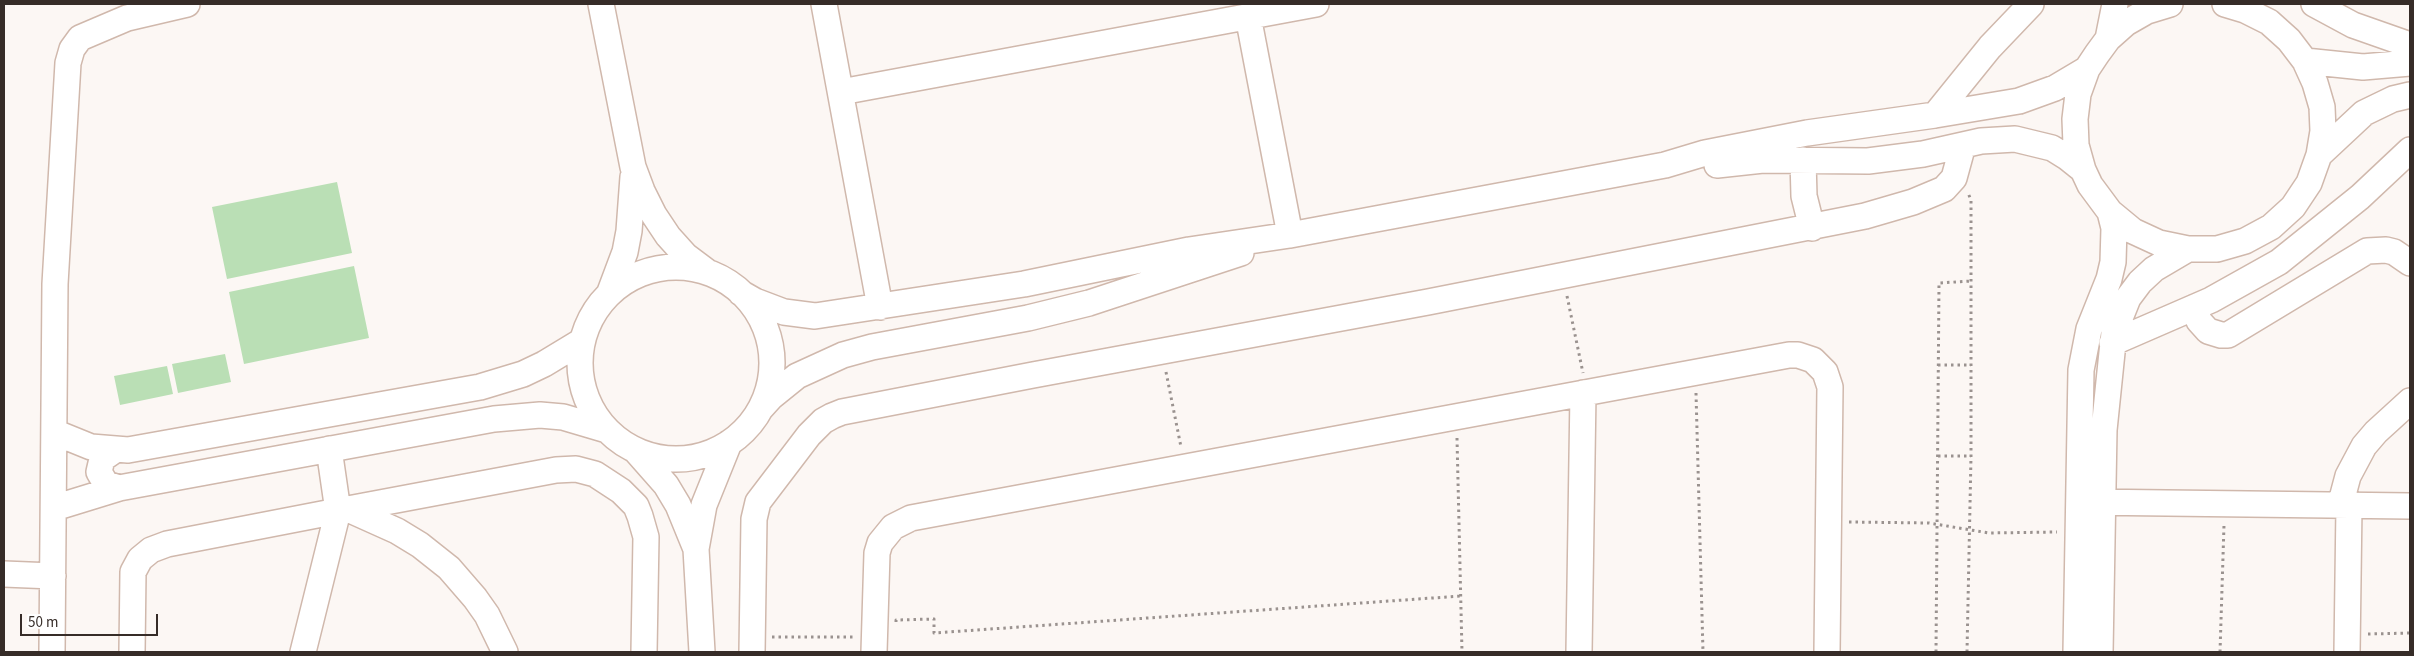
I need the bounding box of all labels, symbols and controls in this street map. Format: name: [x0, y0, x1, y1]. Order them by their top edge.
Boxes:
scale bar: [22, 604, 160, 636]
text: 50 m: [28, 612, 58, 633]

